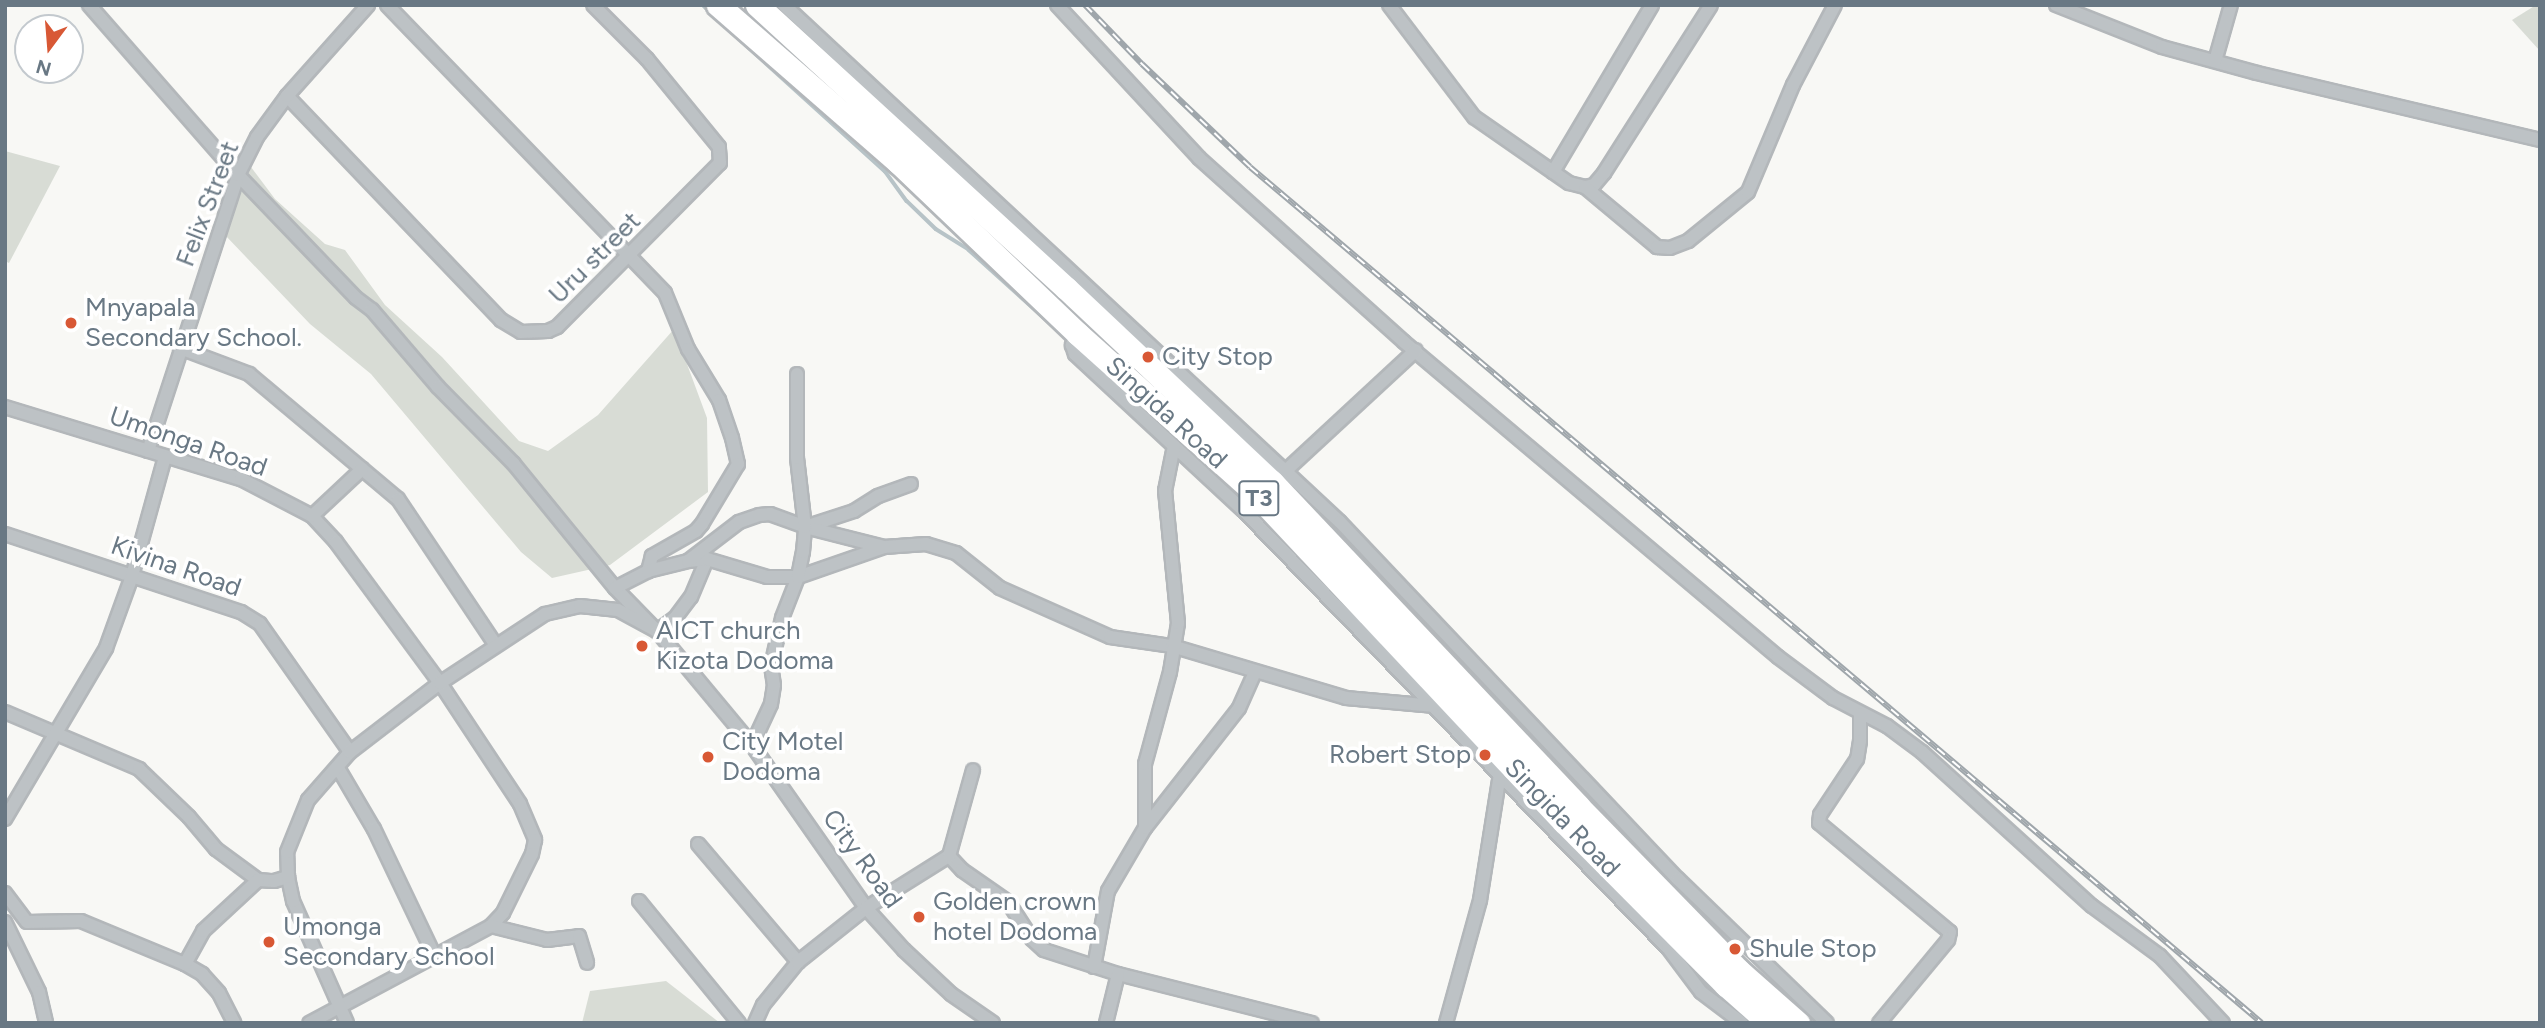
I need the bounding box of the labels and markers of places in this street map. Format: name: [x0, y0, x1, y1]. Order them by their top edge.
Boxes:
place label: Mnyapala Secondary School.: [85, 292, 302, 354]
marker: Mnyapala Secondary School.: [63, 315, 79, 331]
place label: City Stop: [1162, 341, 1273, 373]
marker: City Stop: [1140, 349, 1156, 365]
place label: AICT church Kizota Dodoma: [656, 615, 834, 676]
marker: AICT church Kizota Dodoma: [634, 638, 650, 654]
place label: City Motel Dodoma: [722, 726, 843, 788]
place label: Robert Stop: [1329, 739, 1471, 771]
marker: Robert Stop: [1477, 747, 1493, 763]
marker: City Motel Dodoma: [700, 749, 716, 765]
place label: Golden crown hotel Dodoma: [933, 886, 1097, 948]
marker: Golden crown hotel Dodoma: [911, 909, 927, 925]
place label: Umonga Secondary School: [283, 911, 495, 972]
place label: Shule Stop: [1749, 933, 1876, 965]
marker: Umonga Secondary School: [261, 934, 277, 950]
marker: Shule Stop: [1727, 941, 1743, 957]

